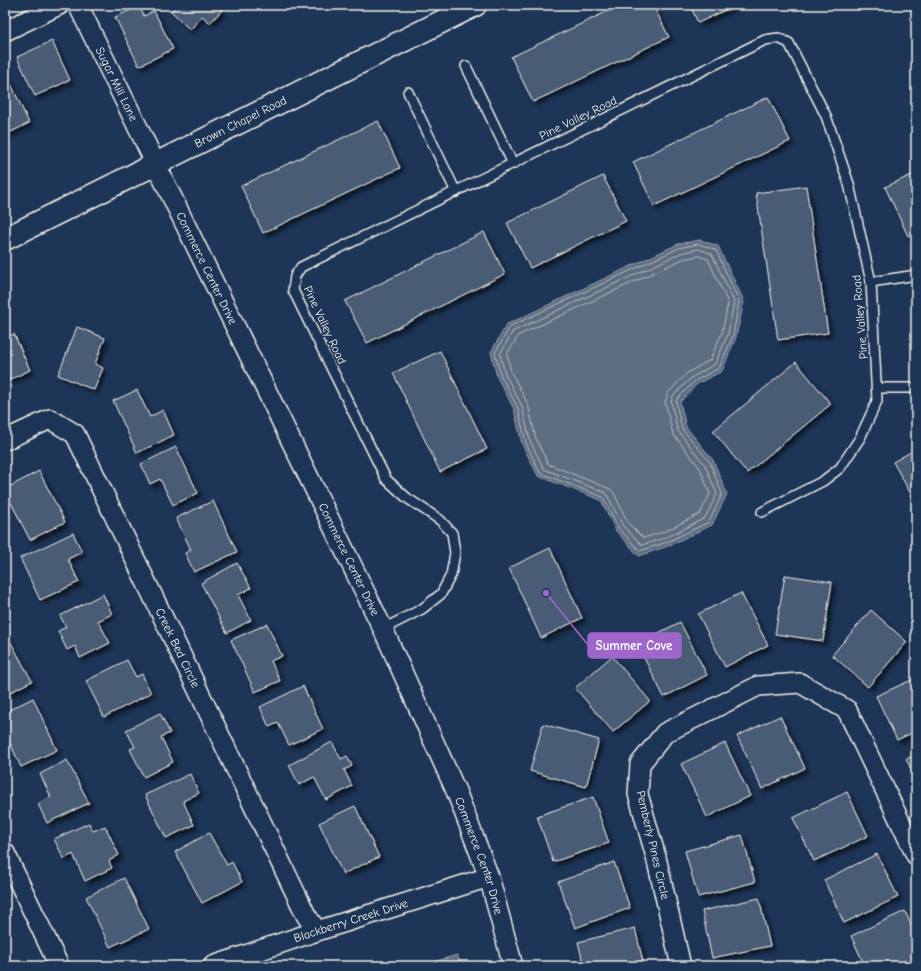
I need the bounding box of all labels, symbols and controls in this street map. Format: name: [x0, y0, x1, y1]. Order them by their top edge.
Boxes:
street label: Sugar Mill Lane: [93, 45, 141, 123]
street label: Brown Chapel Road: [192, 93, 289, 151]
street label: Pine Valley Road: [537, 93, 619, 143]
street label: Commerce Center Drive: [173, 210, 240, 327]
street label: Pine Valley Road: [849, 274, 871, 360]
street label: Pine Valley Road: [301, 284, 349, 366]
street label: Commerce Center Drive: [316, 501, 382, 618]
street label: Creek Bed Circle: [153, 606, 203, 690]
callout: Summer Cove: [588, 633, 681, 658]
text: Summer Cove: [596, 638, 673, 653]
street label: Pemberly Pines Circle: [634, 789, 672, 901]
street label: Commerce Center Drive: [452, 795, 506, 916]
street label: Blackberry Creek Drive: [292, 896, 409, 945]

